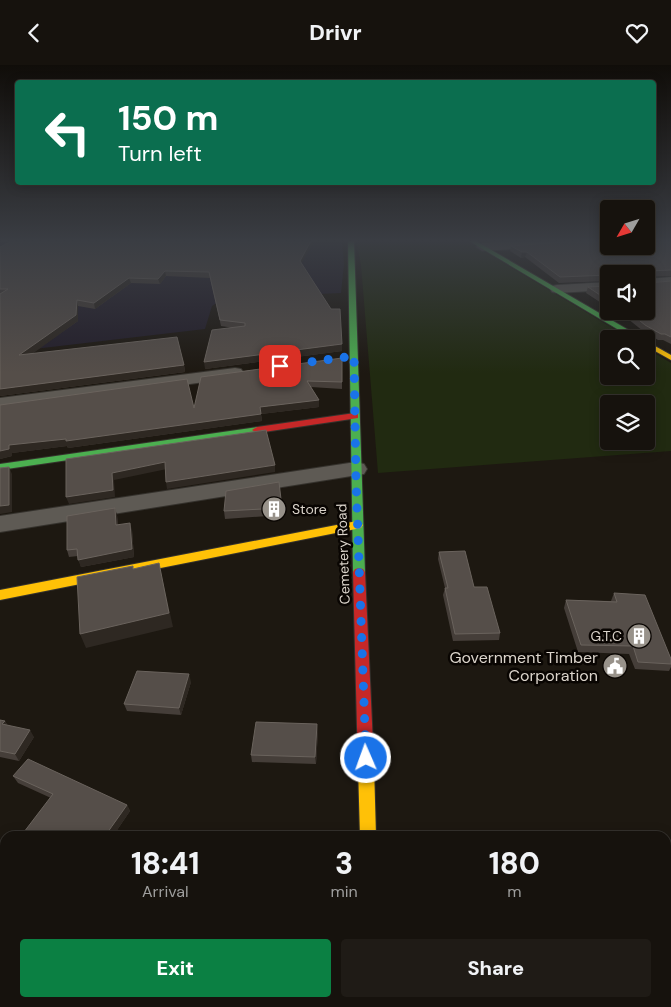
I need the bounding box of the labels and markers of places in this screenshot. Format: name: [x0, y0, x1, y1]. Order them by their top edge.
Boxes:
pin: [259, 345, 301, 387]
building icon: Store: [261, 496, 287, 522]
place label: Store: [292, 500, 327, 518]
building icon: G.T.C: [626, 623, 652, 649]
place label: G.T.C: [591, 627, 622, 645]
place label: Government Timber Corporation: [449, 647, 598, 686]
public building icon: Government Timber Corporation: [602, 653, 628, 679]

